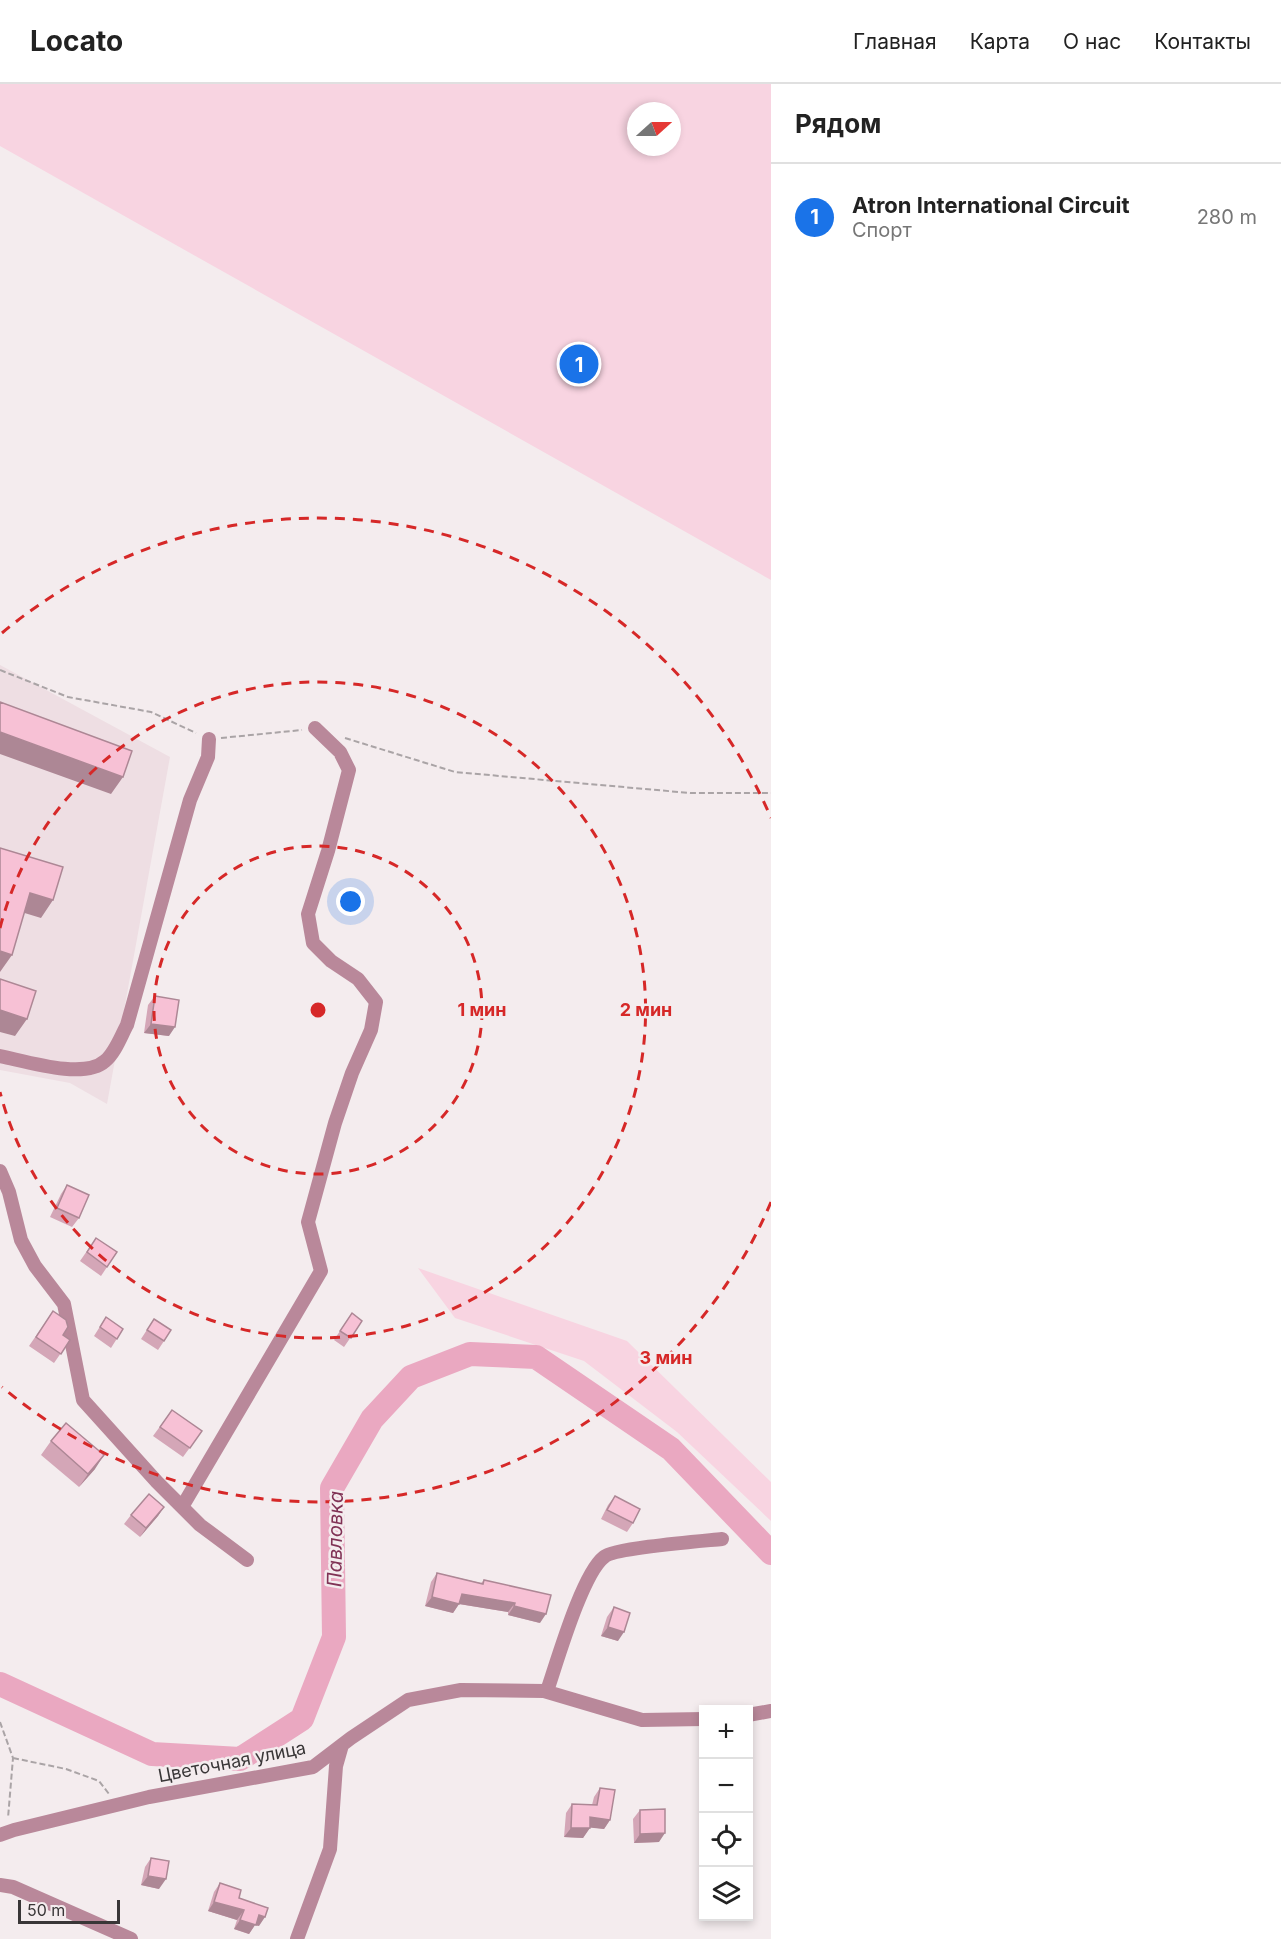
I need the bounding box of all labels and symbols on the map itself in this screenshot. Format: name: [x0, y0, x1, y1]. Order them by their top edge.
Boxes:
north arrow: [627, 102, 681, 156]
pin: 1: [560, 342, 598, 386]
your location: [336, 887, 365, 916]
text: 1 мин: [457, 999, 507, 1020]
text: 2 мин: [620, 999, 672, 1020]
centre of rings: [308, 1000, 328, 1020]
text: 3 мин: [640, 1347, 692, 1368]
water label: Павловка: [322, 1491, 348, 1587]
street label: Цветочная улица: [156, 1737, 308, 1786]
scale bar: [18, 1897, 120, 1924]

